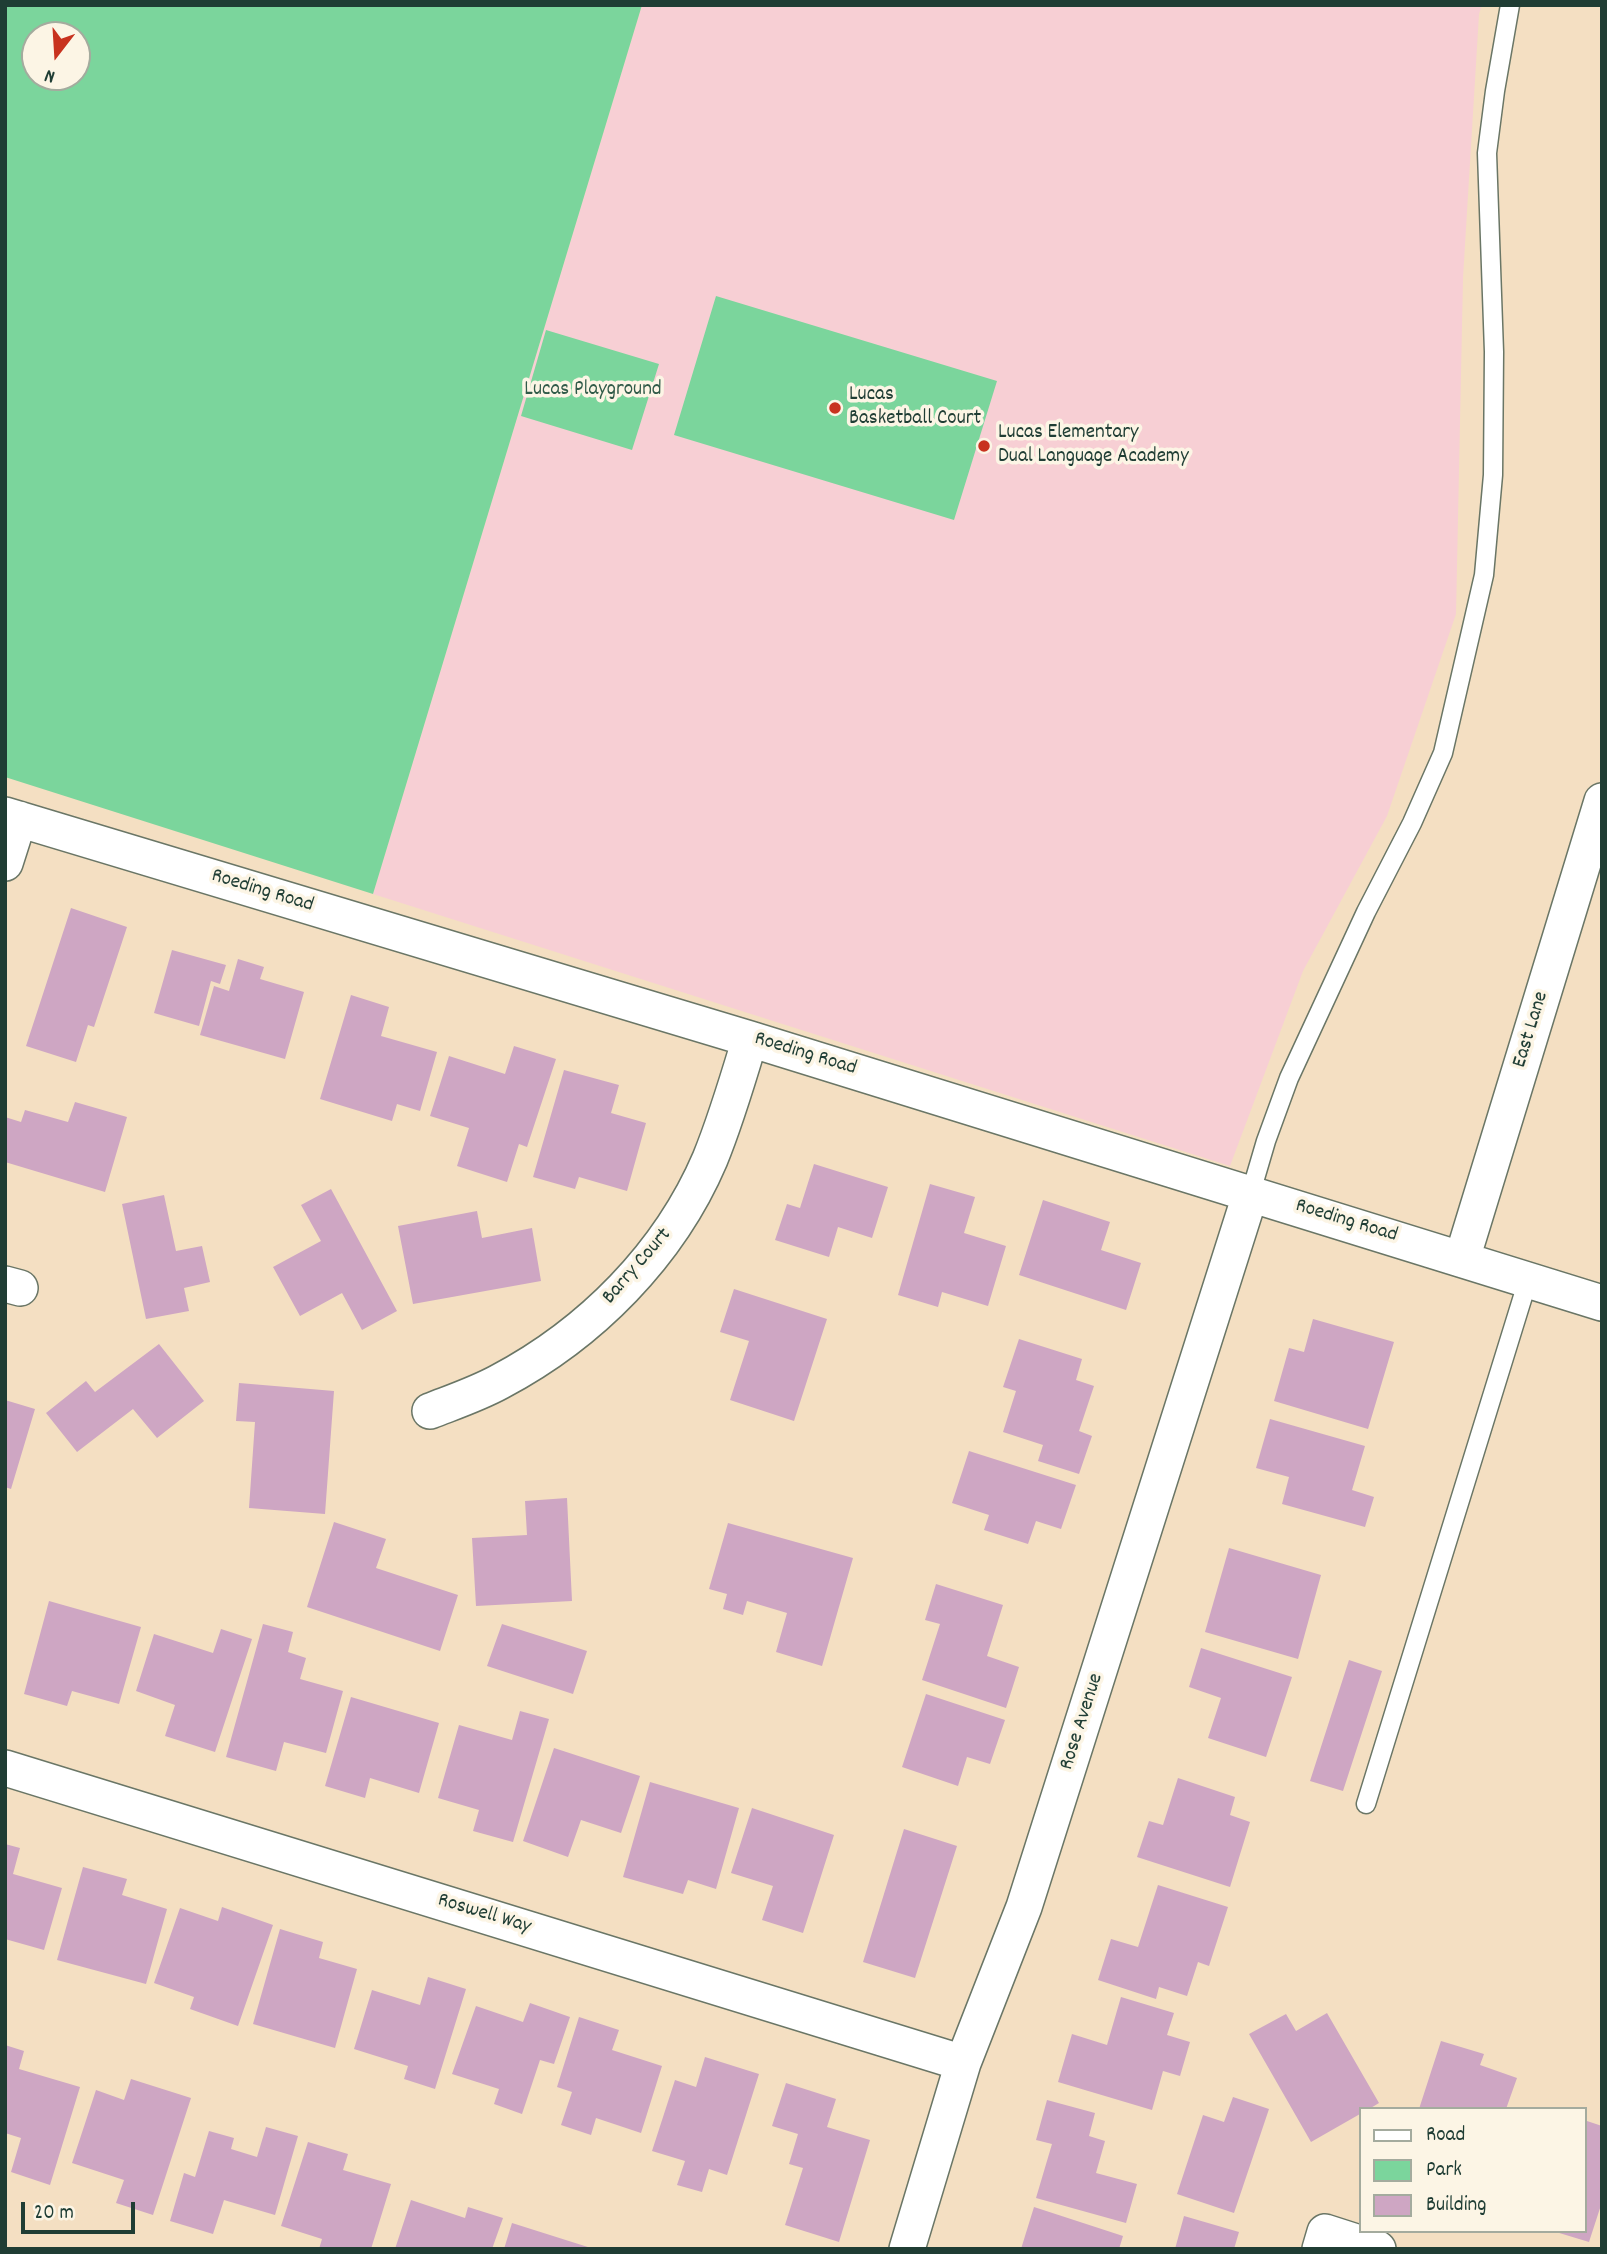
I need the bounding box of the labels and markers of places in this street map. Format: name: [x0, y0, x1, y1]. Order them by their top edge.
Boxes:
place label: Lucas Basketball Court: [849, 383, 981, 433]
marker: Lucas Basketball Court: [827, 400, 843, 416]
place label: Lucas Elementary Dual Language Academy: [998, 421, 1189, 471]
marker: Lucas Elementary Dual Language Academy: [976, 438, 992, 454]

